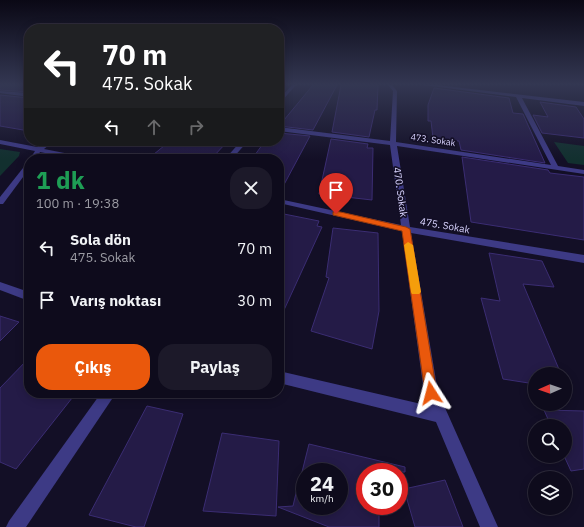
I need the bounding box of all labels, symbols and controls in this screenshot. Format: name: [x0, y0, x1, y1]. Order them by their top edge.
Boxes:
text: 70 m: [102, 36, 167, 73]
icon: left: [36, 40, 88, 92]
text: 475. Sokak: [102, 72, 193, 95]
icon: left: [101, 116, 123, 138]
icon: ahead: [143, 116, 165, 138]
icon: right: [185, 116, 207, 138]
street label: 473. Sokak: [410, 131, 457, 148]
text: 1 dk: [36, 164, 85, 196]
street label: 470. Sokak: [391, 166, 411, 219]
button: close: [230, 167, 272, 209]
pin: [319, 173, 353, 214]
icon: arrive: [325, 179, 347, 201]
text: 100 m · 19:38: [36, 195, 119, 212]
street label: 475. Sokak: [419, 215, 472, 236]
text: Sola dön: [70, 230, 131, 249]
icon: left: [36, 237, 58, 259]
text: 70 m: [237, 239, 272, 258]
text: 475. Sokak: [70, 249, 135, 266]
icon: arrive: [36, 289, 58, 311]
text: Varış noktası: [70, 291, 161, 310]
text: 30 m: [237, 291, 272, 310]
button: Çıkış: [36, 344, 150, 390]
button: Paylaş: [158, 344, 272, 390]
north arrow: [528, 367, 572, 411]
map controls: [528, 367, 572, 515]
position arrow: [410, 372, 452, 414]
button: search: [528, 419, 572, 463]
speed limit sign: 30: [356, 463, 408, 515]
text: 24: [310, 470, 334, 497]
button: layers: [528, 471, 572, 515]
text: km/h: [310, 492, 334, 505]

